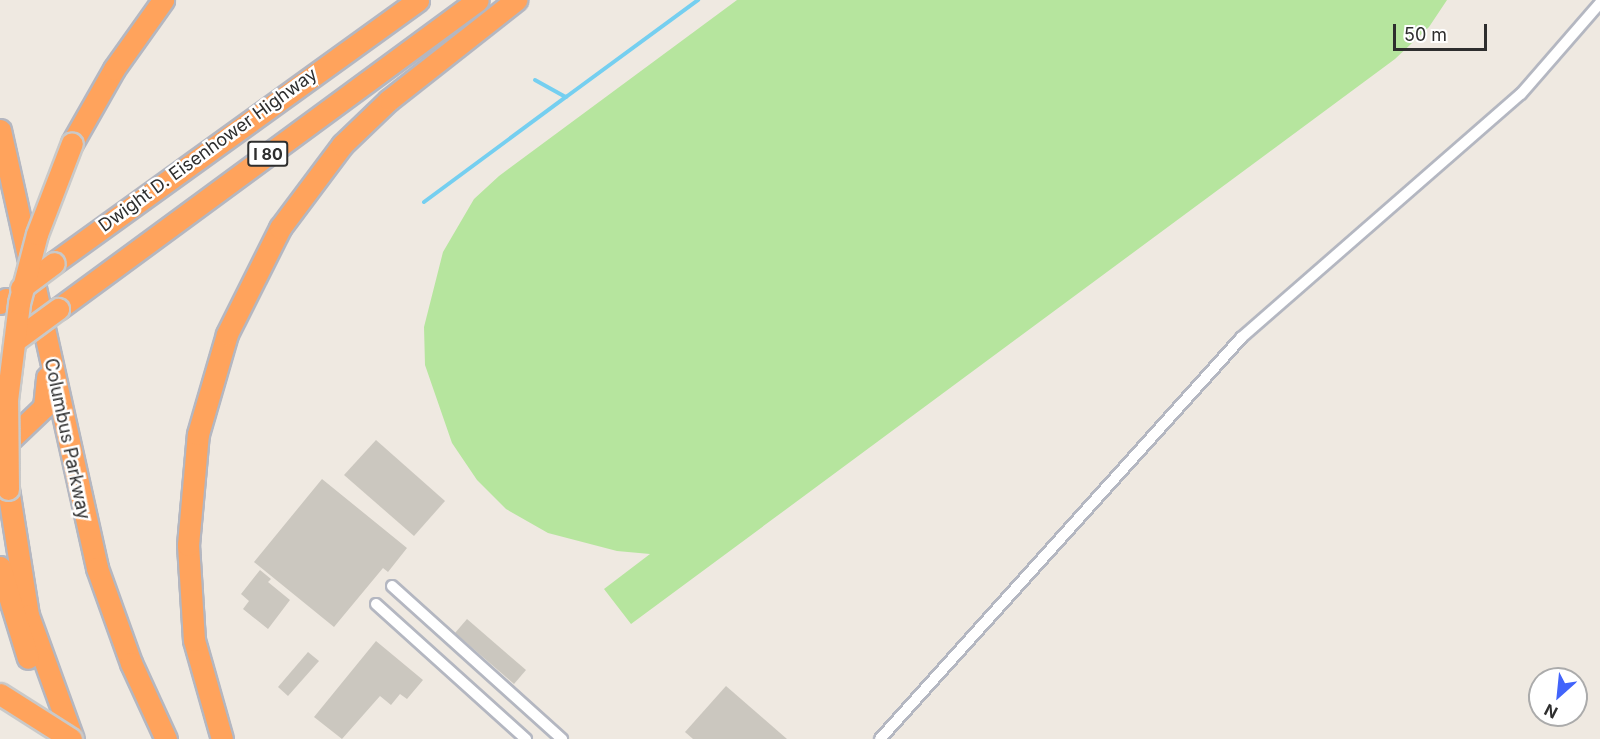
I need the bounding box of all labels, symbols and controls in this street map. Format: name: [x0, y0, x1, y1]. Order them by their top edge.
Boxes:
scale bar: [1396, 12, 1490, 50]
text: 50 m: [1404, 24, 1447, 45]
street label: Dwight D. Eisenhower Highway: [94, 63, 322, 237]
road number: I 80: [247, 141, 289, 167]
street label: Columbus Parkway: [39, 356, 95, 522]
north arrow: [1528, 667, 1588, 727]
text: N: [1541, 700, 1561, 723]

